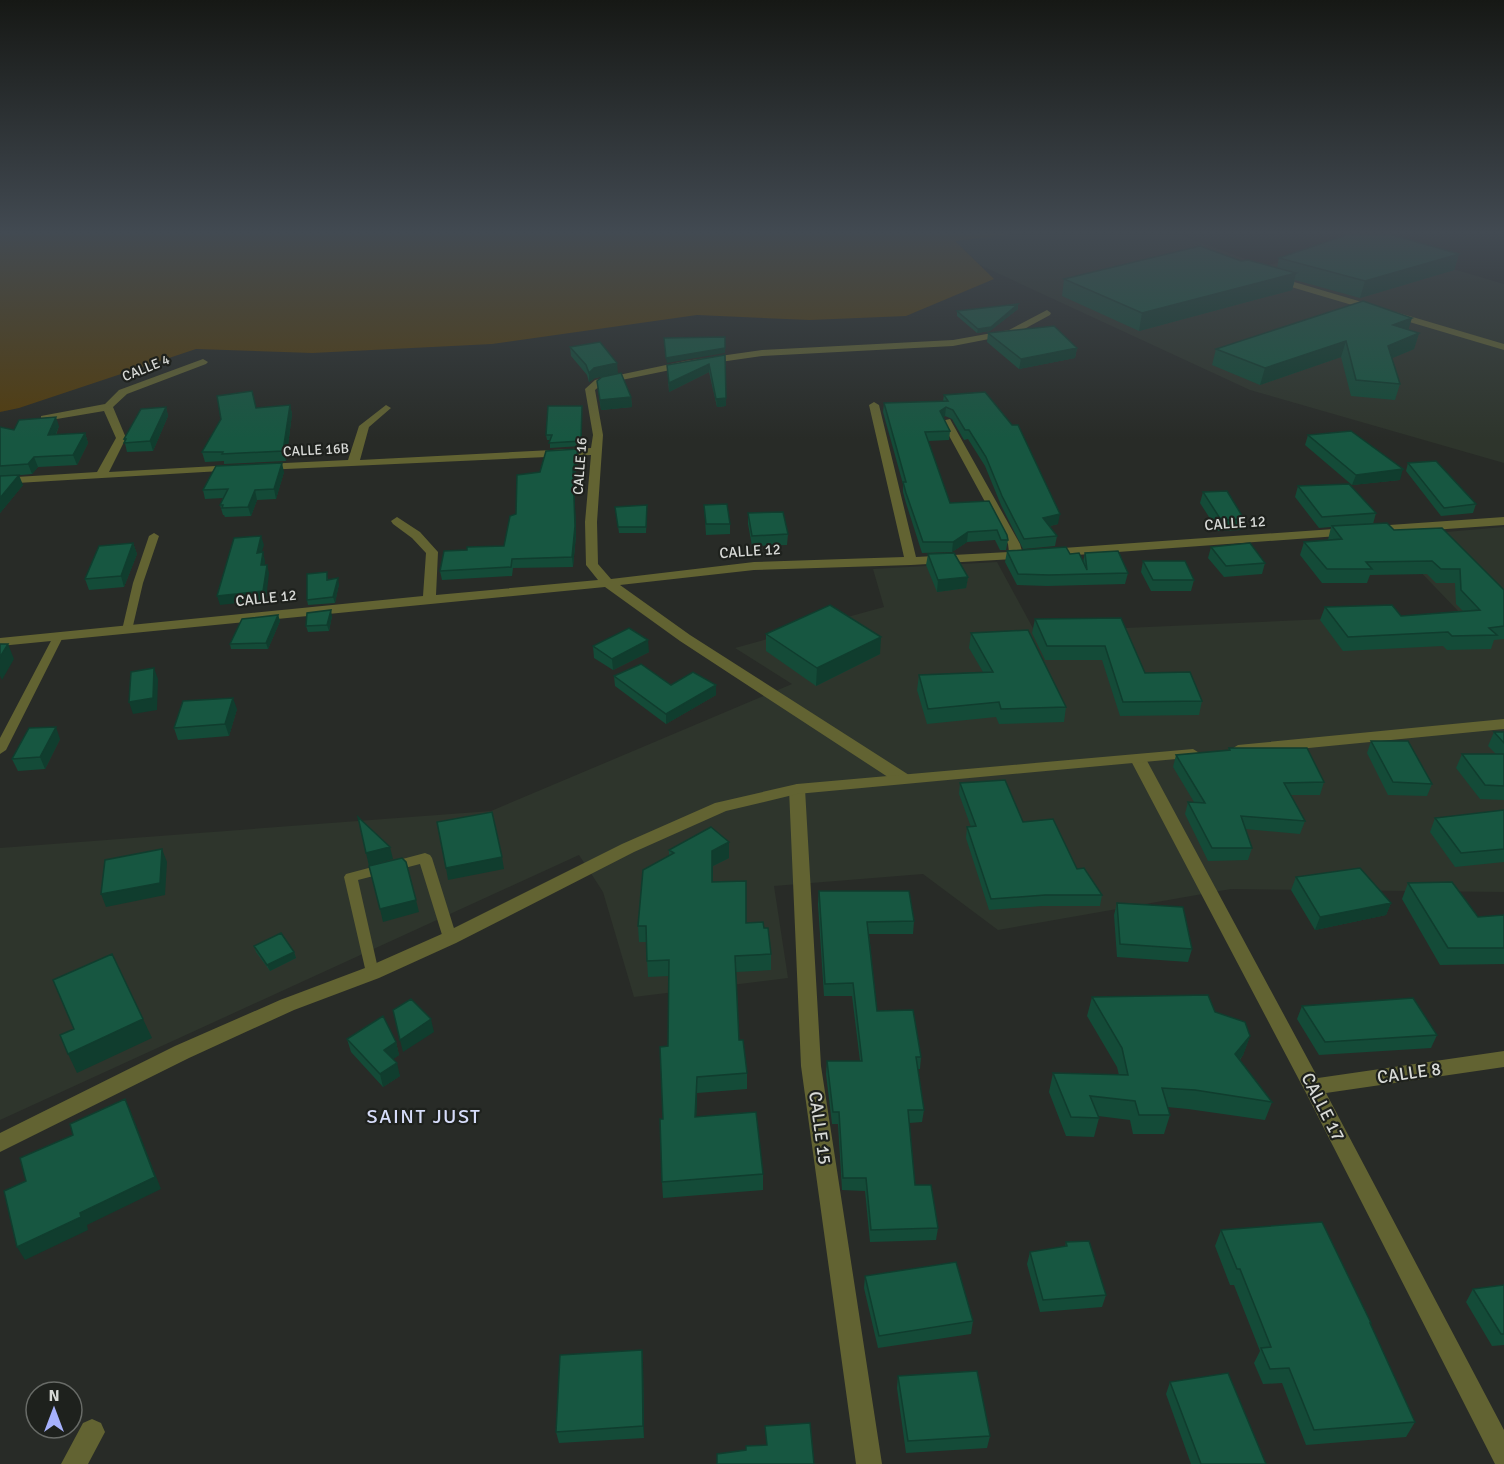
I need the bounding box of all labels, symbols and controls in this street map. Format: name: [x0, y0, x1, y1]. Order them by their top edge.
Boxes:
street label: CALLE 4: [120, 351, 173, 385]
street label: CALLE 16: [570, 437, 590, 495]
street label: CALLE 16B: [283, 440, 349, 460]
street label: CALLE 12: [1204, 512, 1266, 534]
street label: CALLE 12: [719, 540, 781, 562]
street label: CALLE 12: [234, 586, 298, 610]
street label: CALLE 8: [1376, 1058, 1442, 1088]
street label: CALLE 17: [1296, 1069, 1350, 1145]
street label: CALLE 15: [804, 1090, 836, 1166]
district label: SAINT JUST: [367, 1104, 481, 1129]
north arrow: [24, 1380, 84, 1440]
text: N: [48, 1386, 60, 1406]

